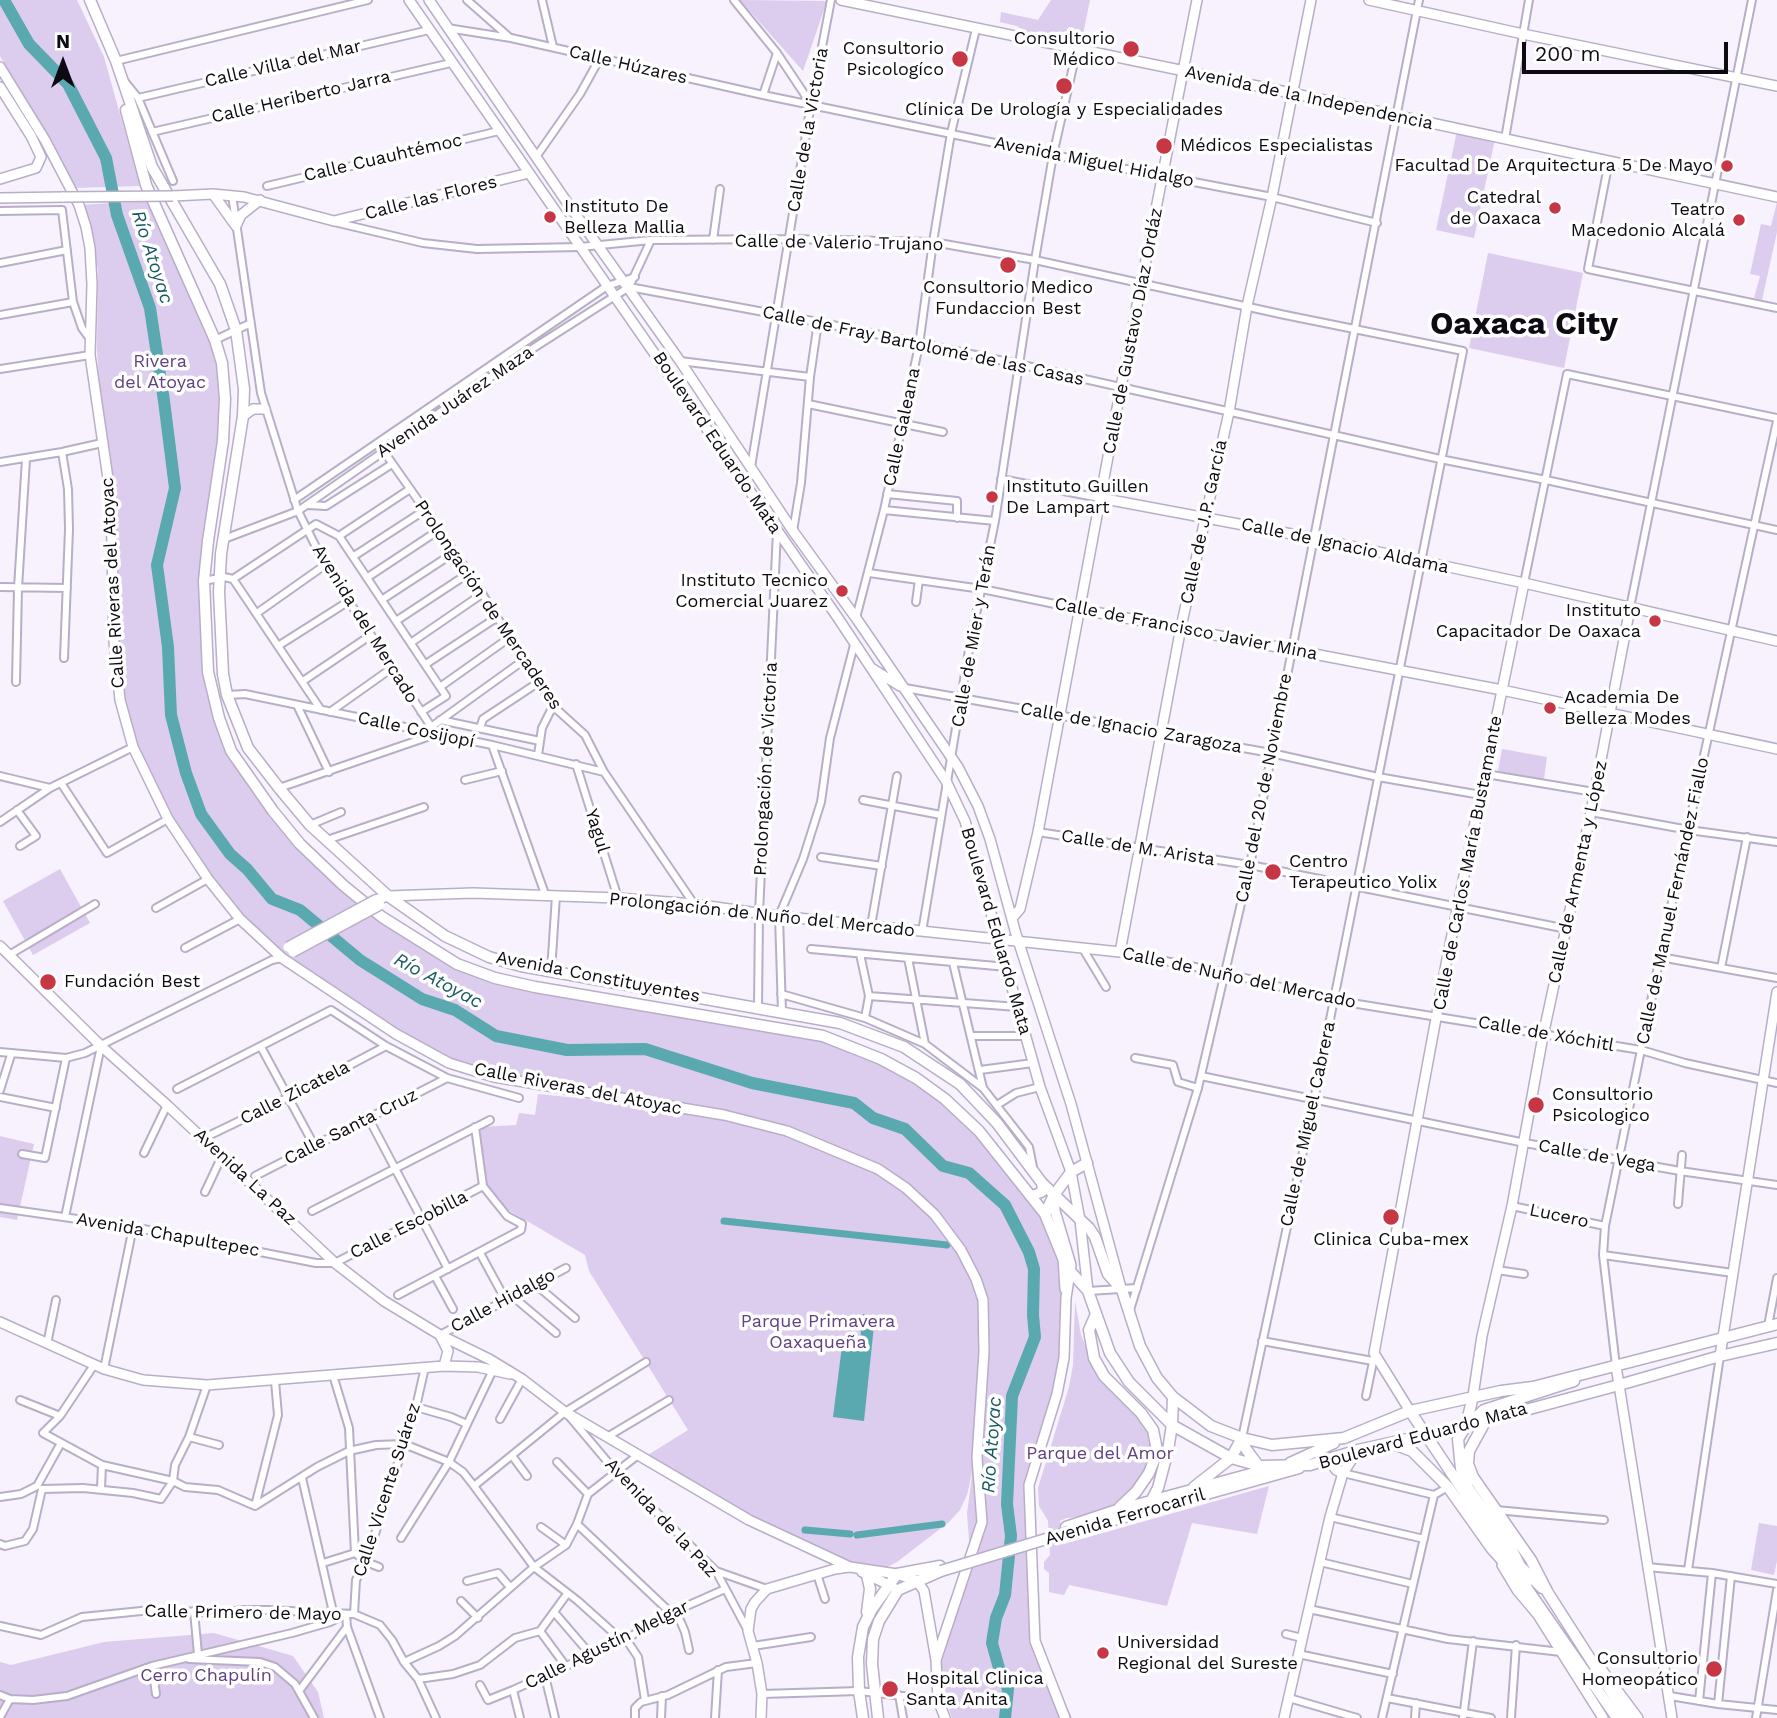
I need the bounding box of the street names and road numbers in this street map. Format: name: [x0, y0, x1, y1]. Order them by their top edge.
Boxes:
street label: Calle Villa del Mar: [203, 35, 363, 93]
street label: Calle Húzares: [567, 41, 689, 89]
street label: Calle de la Victoria: [783, 46, 833, 214]
street label: Avenida de la Independencia: [1183, 61, 1435, 135]
street label: Calle Heriberto Jarra: [209, 66, 393, 128]
street label: Calle Cuauhtémoc: [302, 129, 464, 187]
street label: Avenida Miguel Hidalgo: [992, 132, 1196, 192]
street label: Calle las Flores: [363, 171, 499, 225]
street label: Calle de Gustavo Díaz Ordáz: [1099, 206, 1167, 456]
street label: Calle de Valerio Trujano: [735, 230, 943, 256]
street label: Calle de Fray Bartolomé de las Casas: [760, 301, 1086, 391]
street label: Avenida Juárez Maza: [373, 342, 537, 462]
street label: Boulevard Eduardo Mata: [648, 348, 786, 538]
street label: Calle Galeana: [879, 366, 925, 488]
street label: Calle de J.P. García: [1176, 438, 1232, 606]
street label: Calle Riveras del Atoyac: [97, 477, 129, 689]
street label: Prolongación de Mercaderes: [410, 496, 566, 714]
street label: Calle de Ignacio Aldama: [1239, 513, 1451, 579]
street label: Avenida del Mercado: [307, 541, 423, 707]
street label: Calle de Mier y Terán: [947, 543, 1001, 729]
street label: Calle de Francisco Javier Mina: [1053, 593, 1319, 665]
street label: Prolongación de Victoria: [750, 662, 782, 876]
street label: Calle del 20 de Noviembre: [1231, 671, 1297, 905]
street label: Calle de Ignacio Zaragoza: [1019, 698, 1243, 758]
street label: Calle Cosijopí: [355, 707, 477, 753]
street label: Calle de Carlos María Bustamante: [1429, 714, 1507, 1012]
street label: Calle de Manuel Fernández Fiallo: [1632, 755, 1714, 1047]
street label: Calle de Armenta y López: [1544, 758, 1612, 986]
street label: Yagul: [580, 806, 614, 856]
street label: Boulevard Eduardo Mata: [956, 825, 1036, 1037]
street label: Calle de M. Arista: [1060, 825, 1216, 871]
street label: Prolongación de Nuño del Mercado: [608, 888, 916, 942]
street label: Calle de Nuño del Mercado: [1120, 943, 1358, 1013]
street label: Avenida Constituyentes: [494, 947, 702, 1007]
street label: Calle de Xóchitl: [1476, 1011, 1616, 1057]
street label: Calle de Miguel Cabrera: [1276, 1019, 1340, 1229]
street label: Calle Zicatela: [237, 1056, 353, 1130]
street label: Calle Riveras del Atoyac: [472, 1058, 684, 1120]
street label: Calle Santa Cruz: [281, 1084, 421, 1170]
street label: Avenida La Paz: [189, 1124, 301, 1230]
street label: Calle de Vega: [1537, 1135, 1657, 1177]
street label: Calle Escobilla: [347, 1186, 471, 1264]
street label: Lucero: [1527, 1199, 1591, 1233]
street label: Avenida Chapultepec: [75, 1208, 261, 1262]
street label: Calle Hidalgo: [447, 1264, 559, 1338]
street label: Boulevard Eduardo Mata: [1316, 1398, 1530, 1474]
street label: Calle Vicente Suárez: [349, 1400, 425, 1580]
street label: Avenida de la Paz: [600, 1454, 722, 1582]
street label: Avenida Ferrocarril: [1043, 1484, 1207, 1550]
street label: Calle Agustín Melgar: [521, 1596, 693, 1694]
street label: Calle Primero de Mayo: [144, 1600, 342, 1626]

